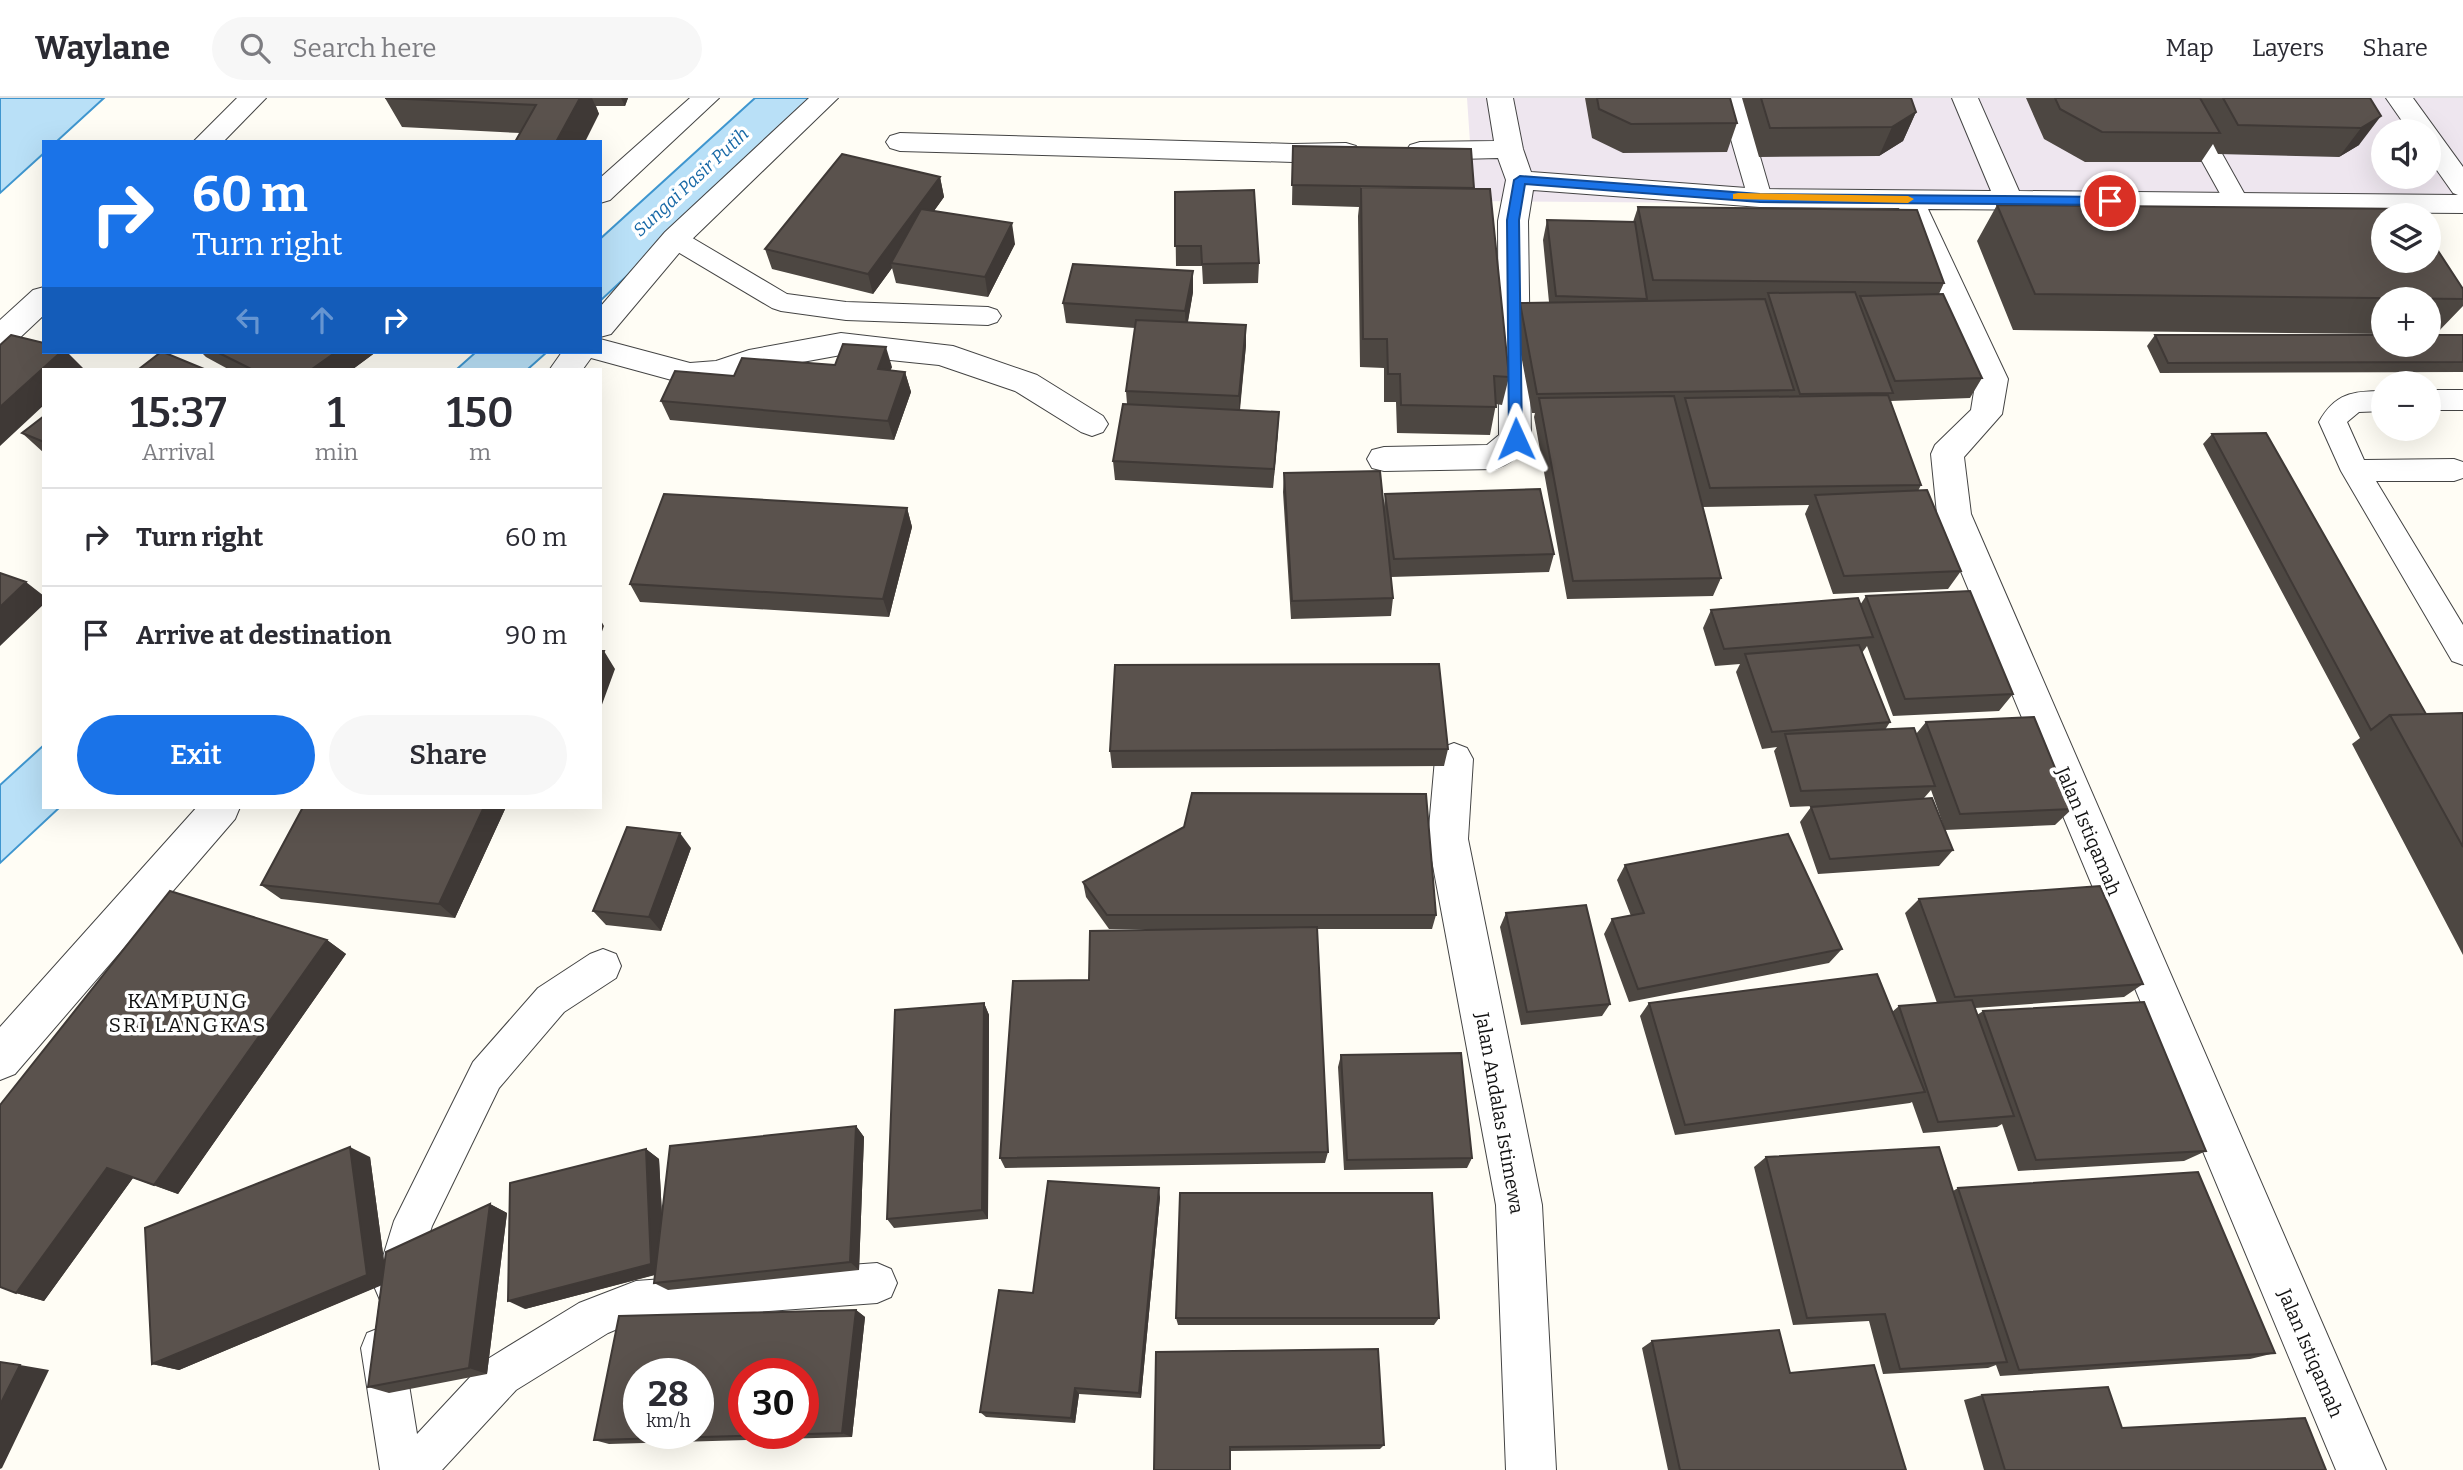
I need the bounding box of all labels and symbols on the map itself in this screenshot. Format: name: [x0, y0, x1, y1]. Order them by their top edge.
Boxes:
water label: Sungai Pasir Putih: [629, 123, 753, 241]
pin: [2080, 171, 2140, 231]
position arrow: [1479, 402, 1553, 476]
street label: Jalan Istiqamah: [2051, 763, 2126, 899]
district label: KAMPUNG SRI LANGKAS: [109, 988, 267, 1038]
street label: Jalan Andalas Istimewa: [1470, 1010, 1529, 1216]
street label: Jalan Istiqamah: [2273, 1285, 2348, 1421]
speed limit sign: 30: [728, 1358, 819, 1449]

